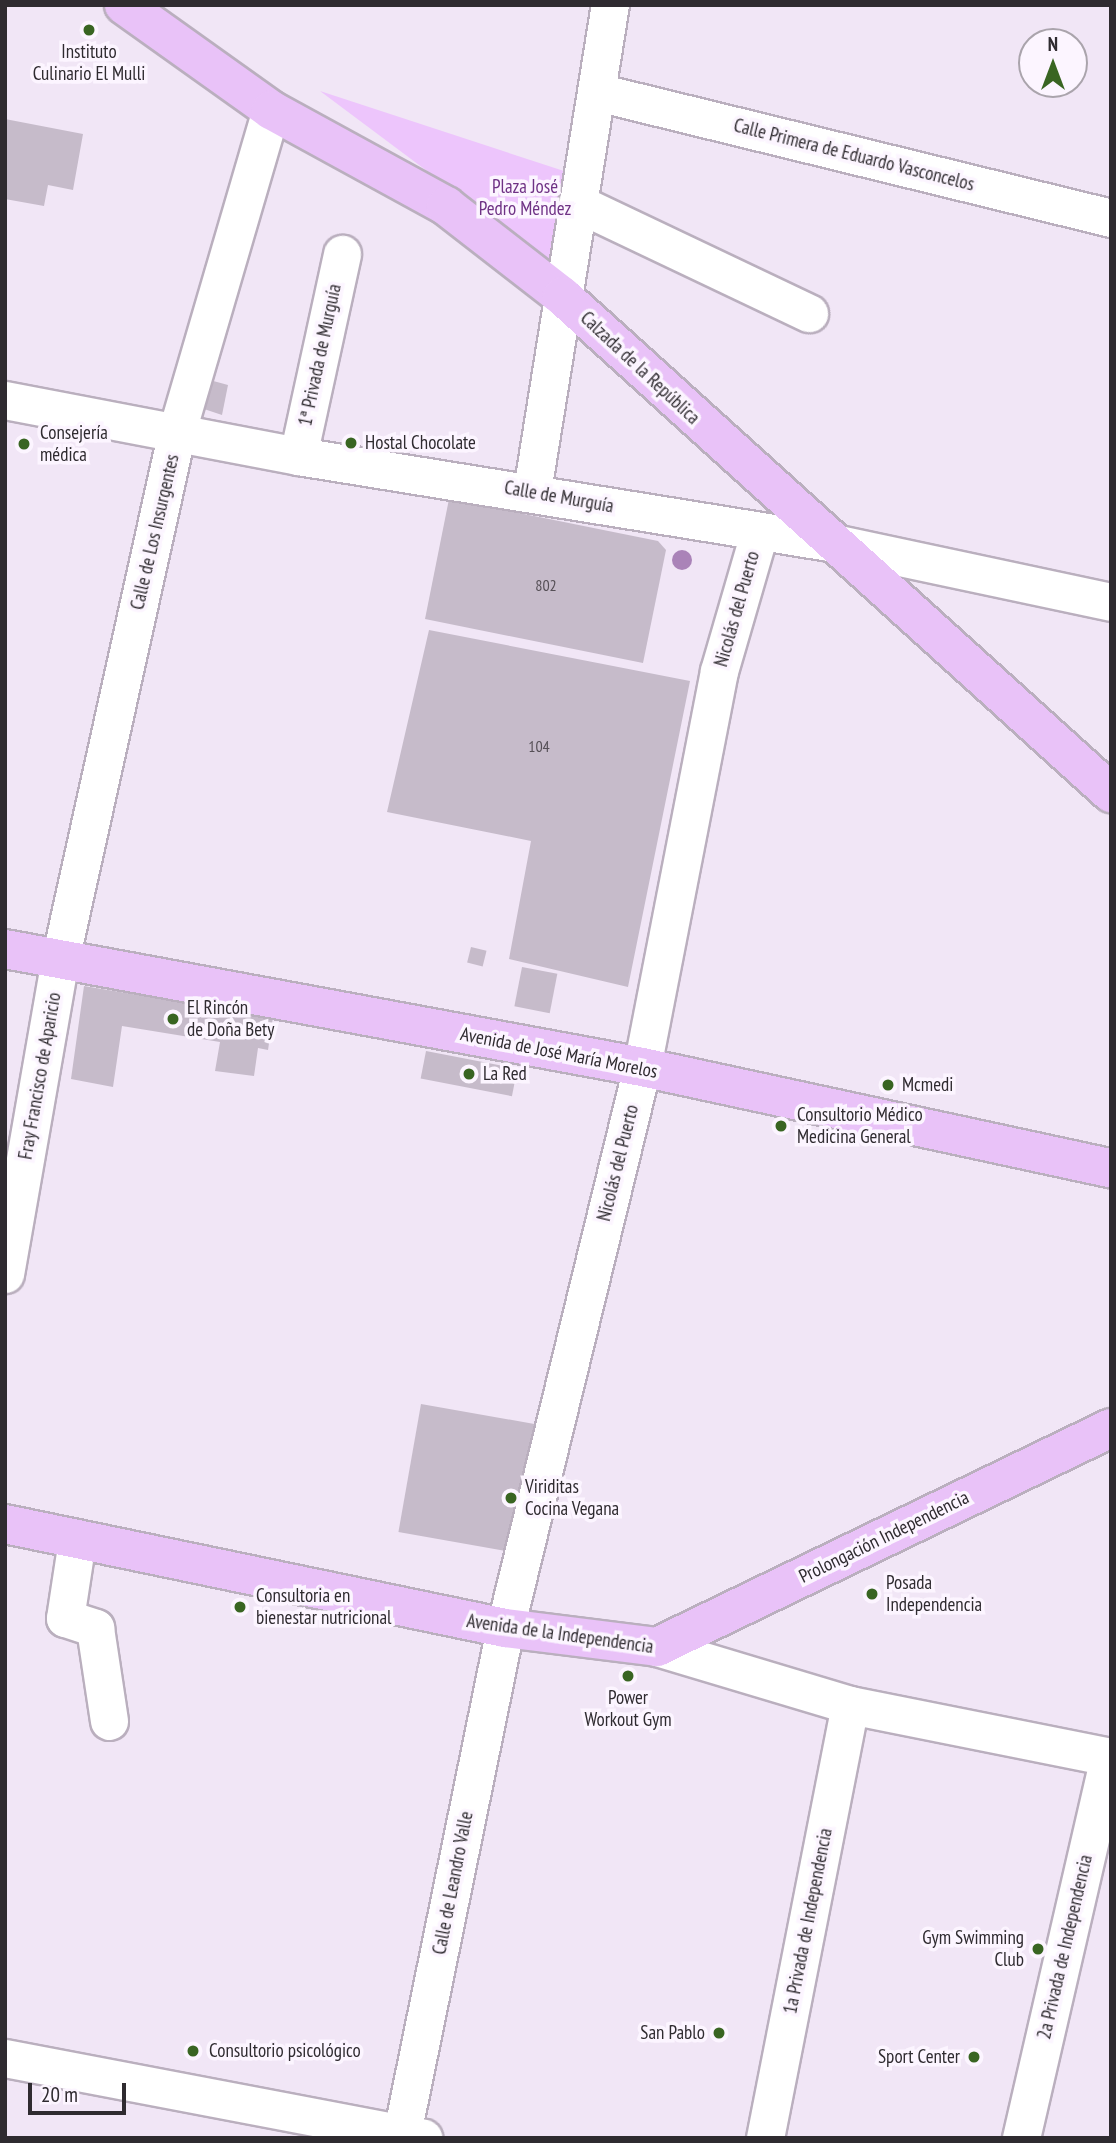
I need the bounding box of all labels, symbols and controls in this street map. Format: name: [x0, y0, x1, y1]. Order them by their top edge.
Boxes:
marker: Instituto Culinario El Mulli: [81, 22, 97, 38]
north arrow: [1018, 28, 1088, 98]
text: N: [1048, 32, 1058, 56]
place label: Instituto Culinario El Mulli: [33, 41, 145, 85]
street label: Calle Primera de Eduardo Vasconcelos: [731, 114, 977, 196]
park label: Plaza José Pedro Méndez: [479, 176, 571, 220]
street label: 1ª Privada de Murguía: [294, 282, 346, 428]
street label: Calzada de la República: [576, 307, 704, 429]
place label: Consejería médica: [40, 422, 108, 466]
place label: Hostal Chocolate: [365, 432, 476, 454]
marker: Consejería médica: [14, 434, 34, 454]
marker: Hostal Chocolate: [343, 435, 359, 451]
street label: Calle de Los Insurgentes: [126, 452, 184, 612]
street label: Calle de Murguía: [503, 476, 615, 518]
street label: Nicolás del Puerto: [710, 549, 764, 669]
house number: 802: [535, 575, 557, 595]
house number: 104: [528, 736, 550, 756]
street label: Fray Francisco de Aparicio: [14, 990, 66, 1162]
place label: El Rincón de Doña Bety: [187, 997, 274, 1041]
marker: El Rincón de Doña Bety: [165, 1011, 181, 1027]
street label: Avenida de José María Morelos: [459, 1023, 659, 1083]
place label: La Red: [483, 1063, 527, 1085]
marker: La Red: [461, 1066, 477, 1082]
place label: Mcmedi: [902, 1074, 953, 1096]
marker: Mcmedi: [880, 1077, 896, 1093]
street label: Nicolás del Puerto: [593, 1102, 643, 1224]
place label: Consultorio Médico Medicina General: [797, 1104, 923, 1148]
marker: Consultorio Médico Medicina General: [771, 1116, 791, 1136]
place label: Viriditas Cocina Vegana: [525, 1476, 620, 1520]
street label: Prolongación Independencia: [795, 1486, 973, 1588]
marker: Viriditas Cocina Vegana: [503, 1490, 519, 1506]
place label: Posada Independencia: [886, 1572, 982, 1616]
place label: Consultoria en bienestar nutricional: [256, 1585, 391, 1629]
marker: Posada Independencia: [864, 1586, 880, 1602]
marker: Consultoria en bienestar nutricional: [230, 1597, 250, 1617]
street label: Avenida de la Independencia: [465, 1610, 655, 1658]
marker: Power Workout Gym: [620, 1668, 636, 1684]
place label: Power Workout Gym: [584, 1687, 672, 1731]
street label: Calle de Leandro Valle: [428, 1809, 478, 1957]
street label: 1a Privada de Independencia: [779, 1826, 837, 2016]
street label: 2a Privada de Independencia: [1033, 1853, 1097, 2041]
place label: Gym Swimming Club: [922, 1927, 1024, 1971]
marker: Gym Swimming Club: [1030, 1941, 1046, 1957]
place label: San Pablo: [640, 2022, 705, 2044]
marker: San Pablo: [711, 2025, 727, 2041]
place label: Consultorio psicológico: [209, 2040, 361, 2062]
marker: Consultorio psicológico: [183, 2041, 203, 2061]
place label: Sport Center: [878, 2046, 960, 2068]
marker: Sport Center: [966, 2049, 982, 2065]
scale bar: [32, 2070, 130, 2114]
text: 20 m: [41, 2081, 78, 2108]

